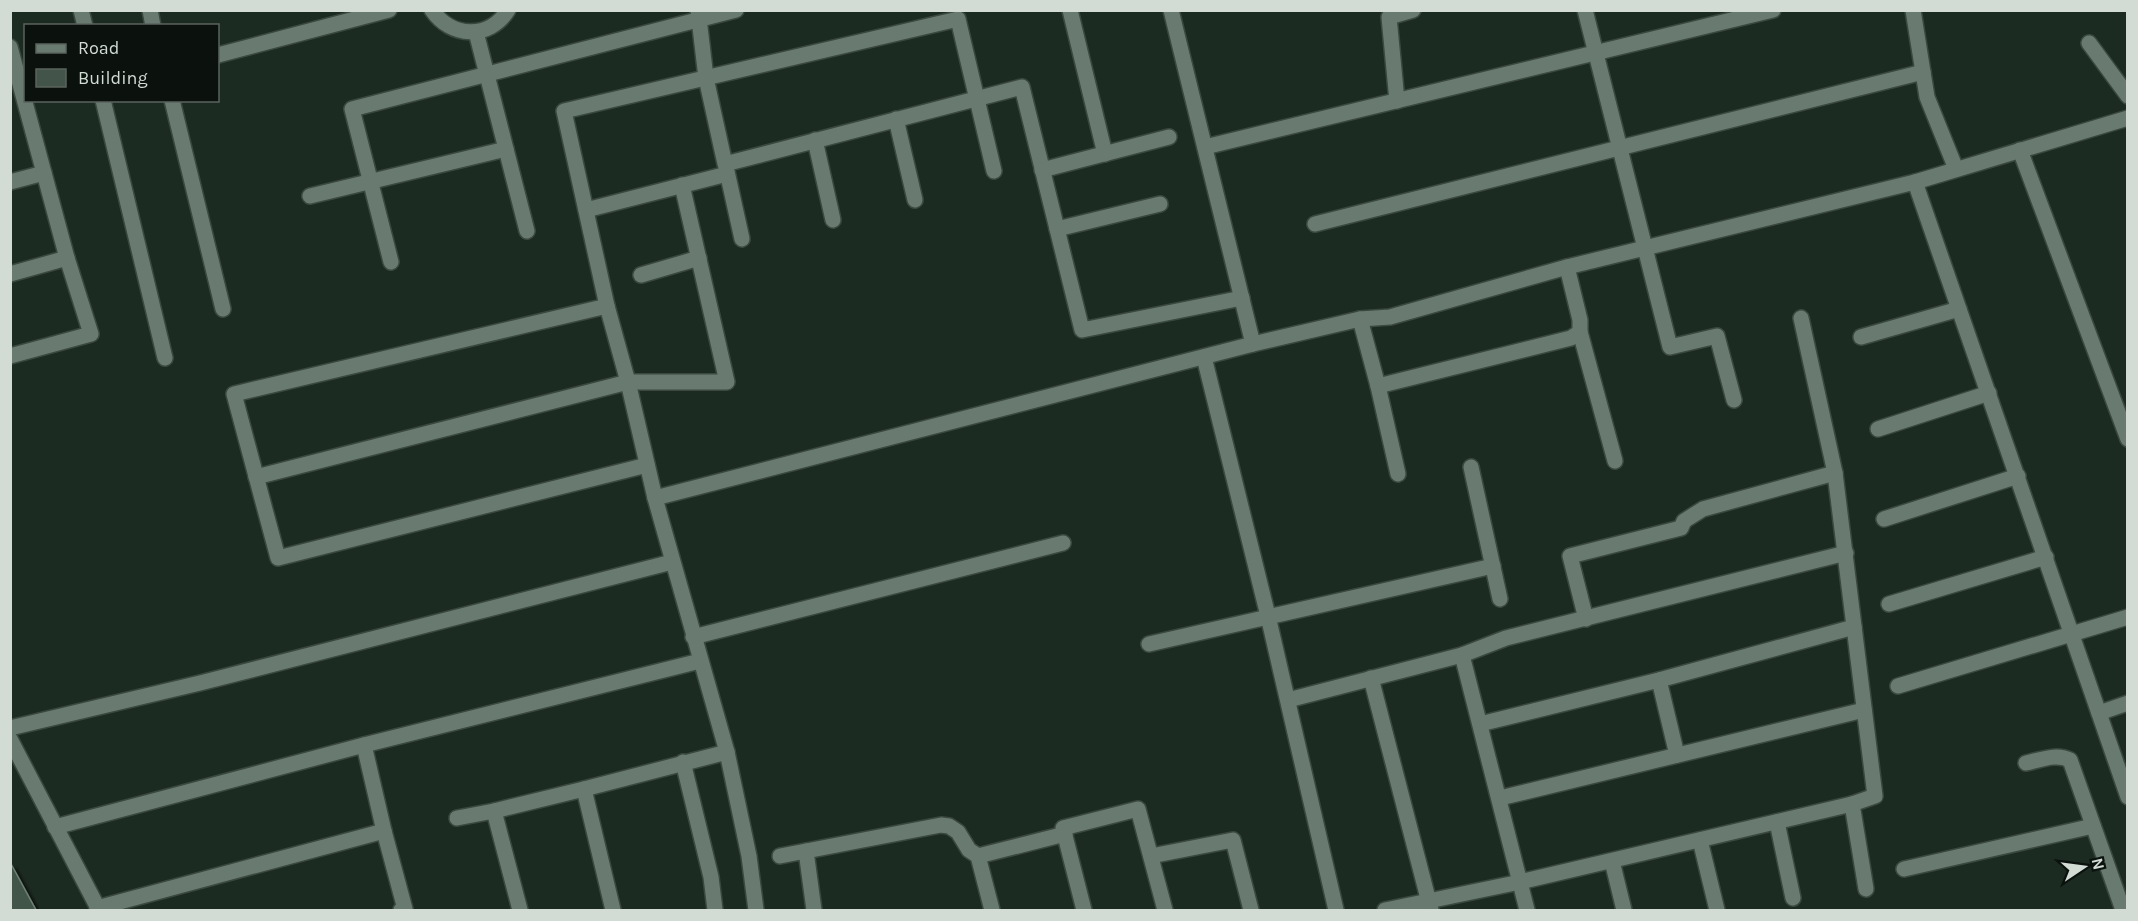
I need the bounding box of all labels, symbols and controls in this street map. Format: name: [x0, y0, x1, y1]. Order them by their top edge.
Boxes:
legend: [24, 24, 219, 102]
text: Road: [78, 37, 119, 59]
text: Building: [78, 67, 148, 89]
north arrow: [2054, 837, 2114, 897]
text: N: [2088, 856, 2109, 871]

